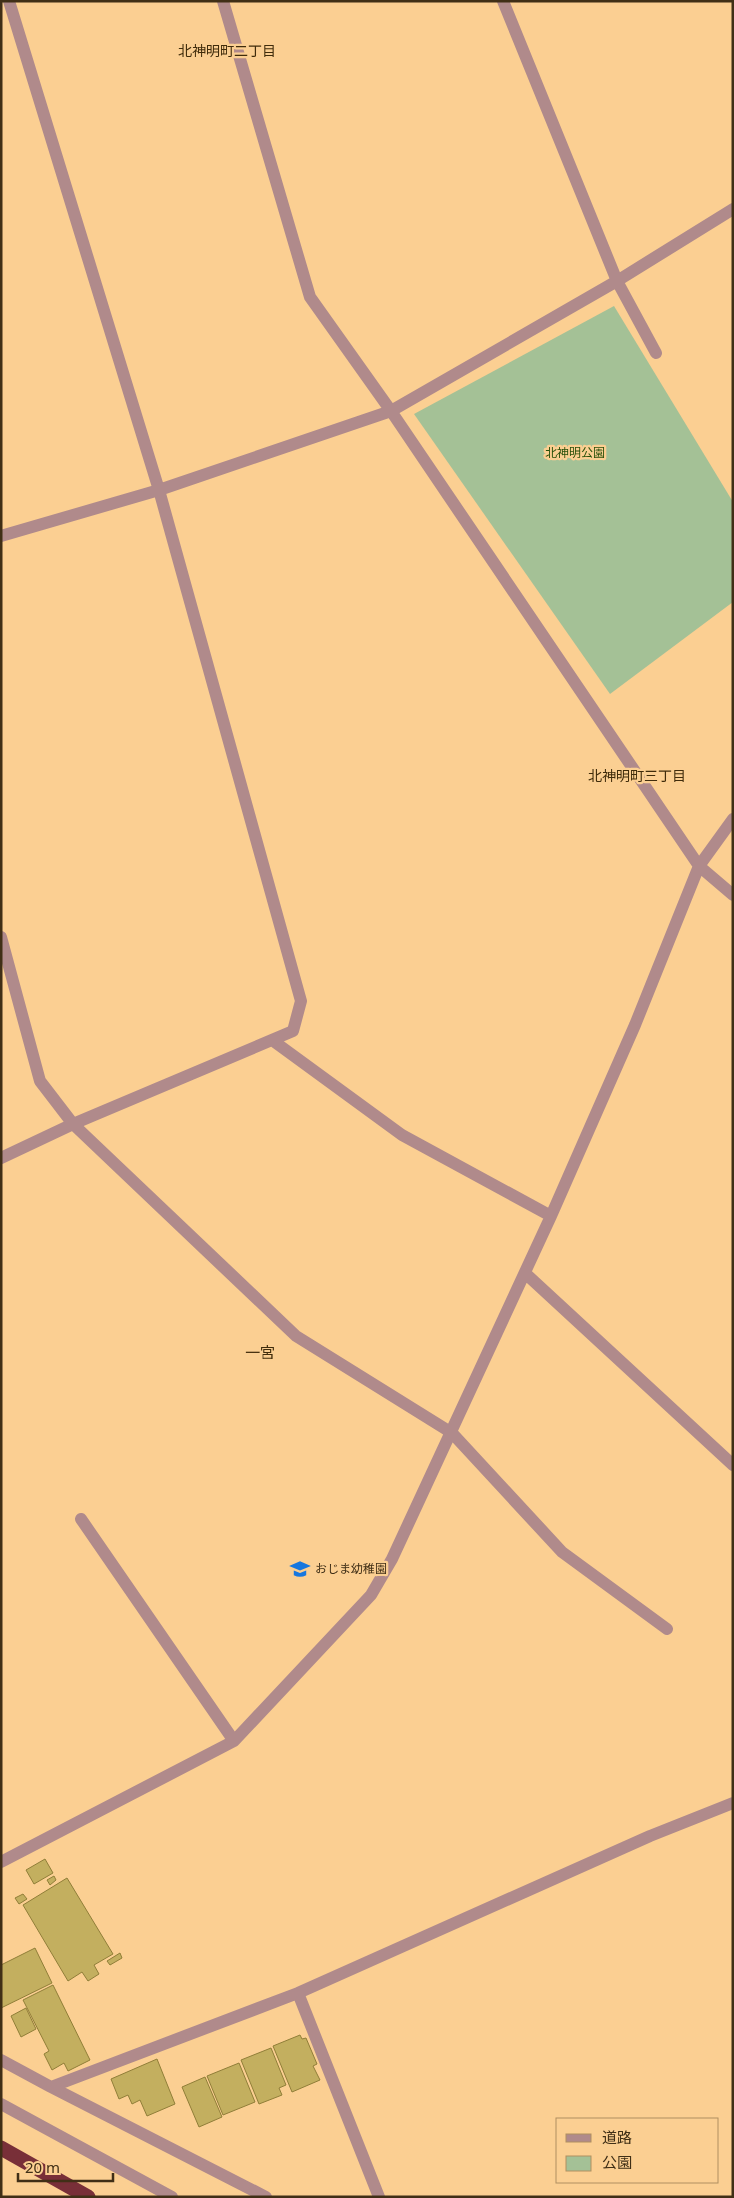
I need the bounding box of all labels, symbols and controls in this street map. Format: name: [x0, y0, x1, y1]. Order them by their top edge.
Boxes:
district label: 北神明町二丁目: [178, 41, 276, 60]
park label: 北神明公園: [545, 444, 605, 461]
district label: 北神明町三丁目: [588, 766, 686, 785]
district label: 一宮: [245, 1342, 275, 1362]
school or university icon: おじま幼稚園: [289, 1558, 311, 1580]
place label: おじま幼稚園: [315, 1560, 387, 1577]
legend: [556, 2118, 719, 2183]
text: 道路: [602, 2127, 632, 2147]
scale bar: [18, 2150, 112, 2182]
text: 公園: [602, 2152, 632, 2172]
text: 20 m: [25, 2157, 60, 2177]

